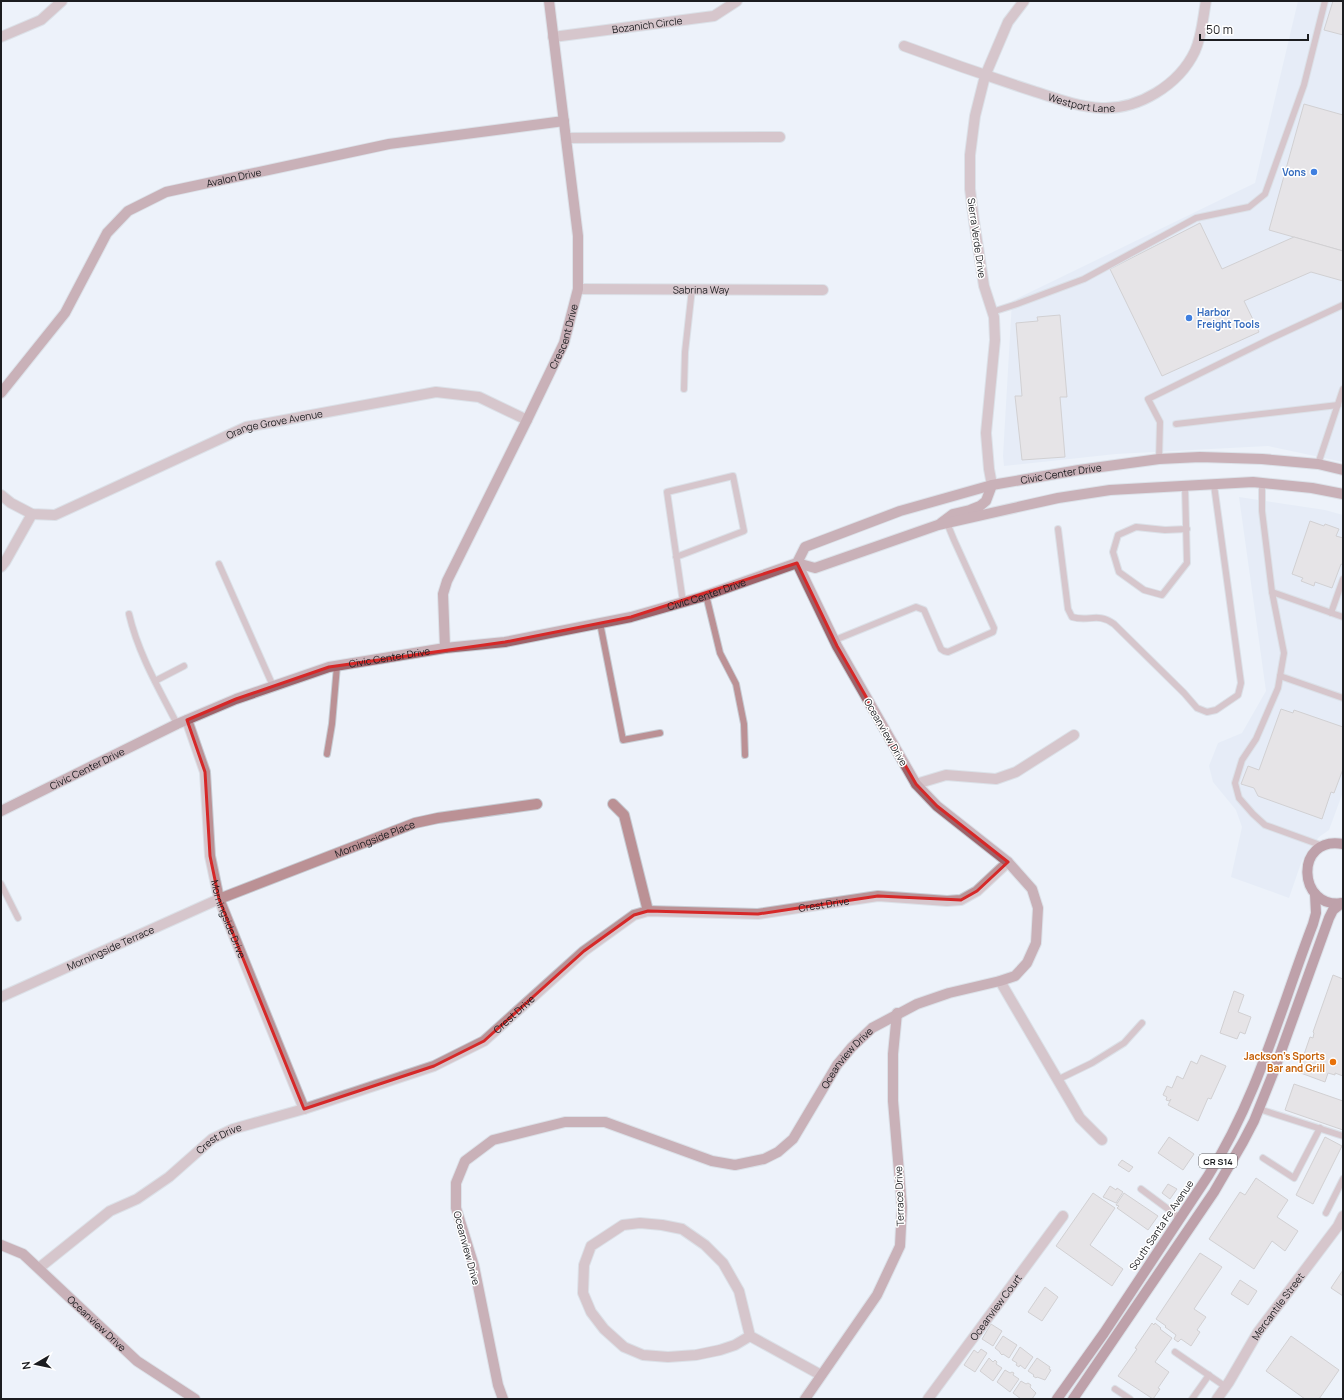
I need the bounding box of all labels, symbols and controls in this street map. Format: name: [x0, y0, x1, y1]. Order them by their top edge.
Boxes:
street label: Bozanich Circle: [611, 13, 683, 36]
scale bar: [1200, 16, 1308, 42]
text: 50 m: [1206, 21, 1233, 38]
street label: Westport Lane: [1046, 89, 1116, 115]
street label: Avalon Drive: [205, 165, 263, 190]
place label: Vons: [1282, 165, 1307, 179]
marker: Vons: [1309, 167, 1319, 177]
street label: Sierra Verde Drive: [964, 197, 990, 279]
street label: Sabrina Way: [673, 282, 730, 297]
street label: Crescent Drive: [546, 302, 581, 371]
place label: Harbor Freight Tools: [1197, 305, 1260, 331]
marker: Harbor Freight Tools: [1184, 313, 1194, 323]
street label: Orange Grove Avenue: [224, 406, 324, 442]
street label: Civic Center Drive: [1019, 460, 1103, 487]
street label: Civic Center Drive: [666, 575, 748, 613]
street label: Civic Center Drive: [348, 644, 431, 671]
street label: Oceanview Drive: [861, 696, 911, 769]
street label: Civic Center Drive: [47, 744, 127, 793]
street label: Morningside Place: [333, 817, 417, 860]
street label: Morningside Drive: [208, 878, 249, 960]
street label: Crest Drive: [797, 893, 850, 915]
street label: Morningside Terrace: [65, 922, 156, 974]
street label: Crest Drive: [490, 992, 538, 1036]
street label: Oceanview Drive: [817, 1024, 876, 1091]
place label: Jackson's Sports Bar and Grill: [1244, 1049, 1326, 1075]
marker: Jackson's Sports Bar and Grill: [1328, 1057, 1338, 1067]
street label: Crest Drive: [193, 1120, 243, 1157]
road number: CR S14: [1199, 1154, 1237, 1168]
street label: Terrace Drive: [891, 1166, 907, 1226]
street label: South Santa Fe Avenue: [1126, 1177, 1197, 1273]
street label: Oceanview Drive: [450, 1209, 484, 1287]
street label: Mercantile Street: [1248, 1270, 1307, 1342]
street label: Oceanview Court: [966, 1271, 1025, 1343]
street label: Oceanview Drive: [64, 1292, 129, 1355]
north arrow: [16, 1344, 56, 1384]
text: N: [18, 1360, 34, 1371]

